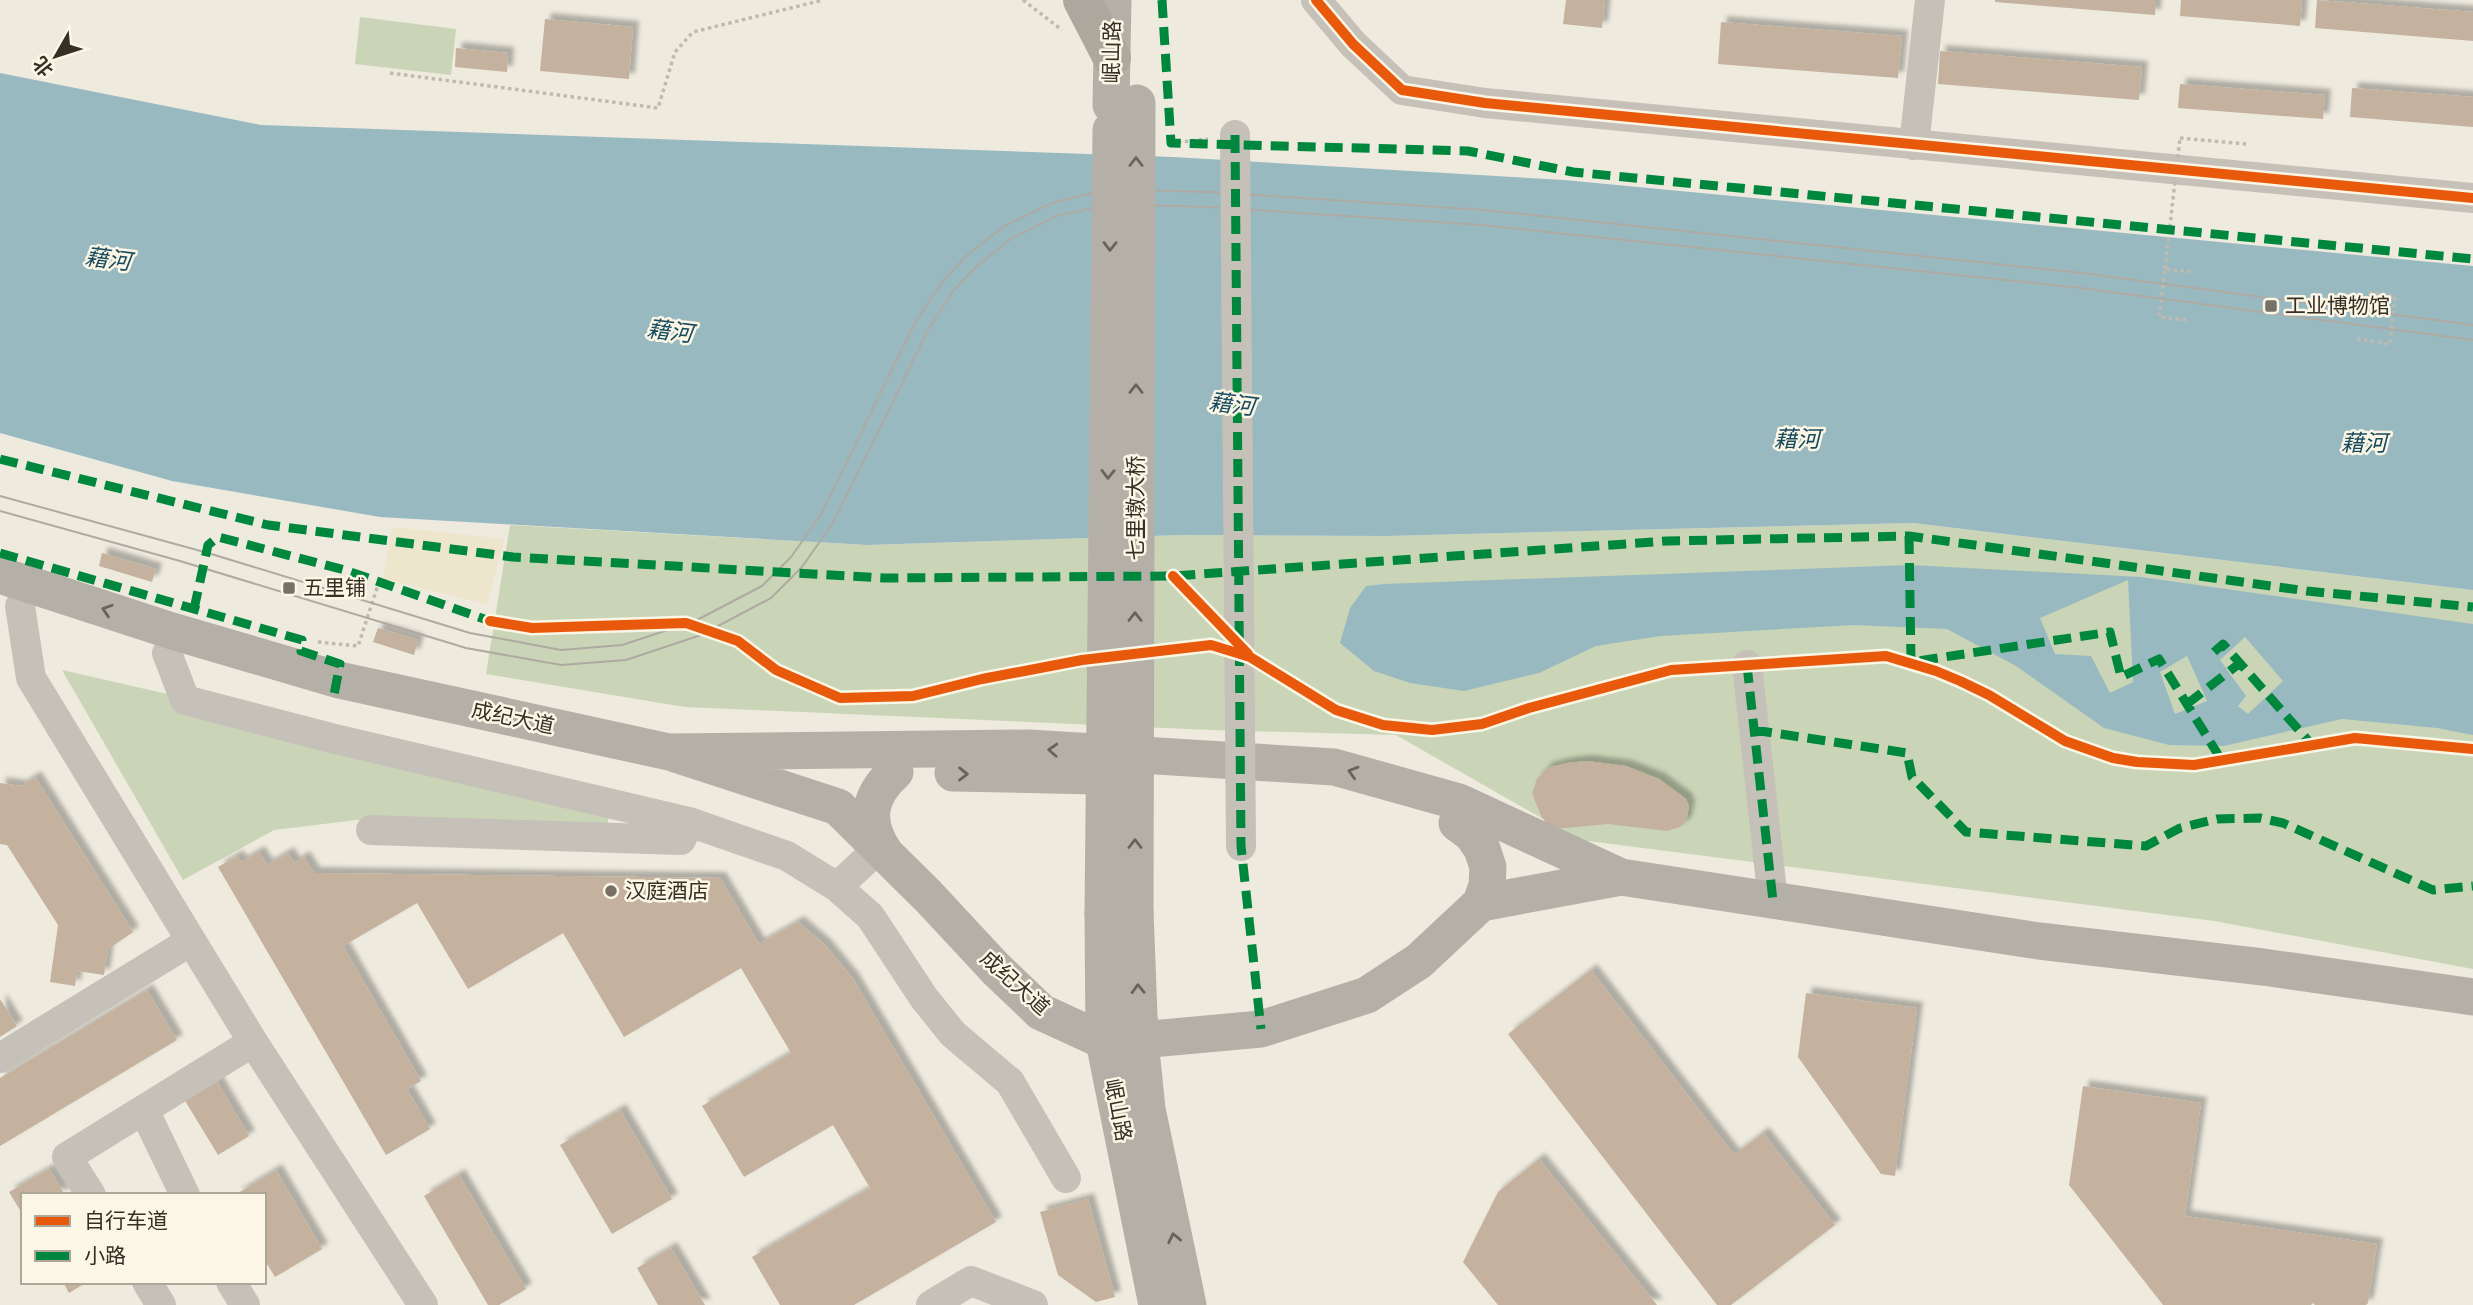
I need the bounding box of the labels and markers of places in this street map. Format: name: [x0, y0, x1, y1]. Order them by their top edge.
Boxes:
place label: 工业博物馆: [2285, 289, 2390, 321]
marker: 工业博物馆: [2263, 298, 2279, 314]
place label: 五里铺: [303, 571, 366, 603]
marker: 五里铺: [281, 580, 297, 596]
place label: 汉庭酒店: [625, 874, 709, 906]
marker: 汉庭酒店: [603, 883, 619, 899]

